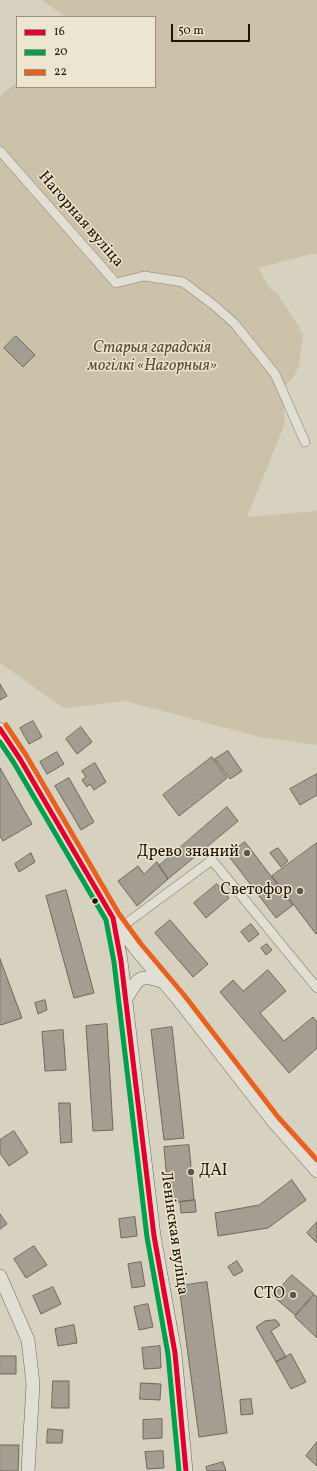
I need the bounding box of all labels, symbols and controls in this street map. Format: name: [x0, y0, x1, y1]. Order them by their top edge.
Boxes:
legend: [16, 16, 156, 88]
scale bar: [173, 16, 252, 42]
text: 50 m: [178, 23, 204, 39]
text: 16: [54, 24, 65, 40]
text: 20: [54, 44, 68, 60]
text: 22: [54, 64, 67, 80]
street label: Нагорная вуліца: [33, 168, 127, 272]
park label: Старыя гарадскія могілкі «Нагорныя»: [87, 339, 217, 377]
place label: Древо знаний: [137, 843, 239, 863]
marker: Древо знаний: [242, 848, 252, 858]
place label: Светофор: [221, 881, 292, 901]
marker: Светофор: [295, 886, 305, 896]
unlabelled marker: [90, 896, 100, 906]
place label: ДАІ: [199, 1162, 228, 1182]
marker: ДАІ: [186, 1167, 196, 1177]
street label: Ленінская вуліца: [155, 1170, 191, 1296]
place label: СТО: [254, 1285, 285, 1305]
marker: СТО: [288, 1290, 298, 1300]

